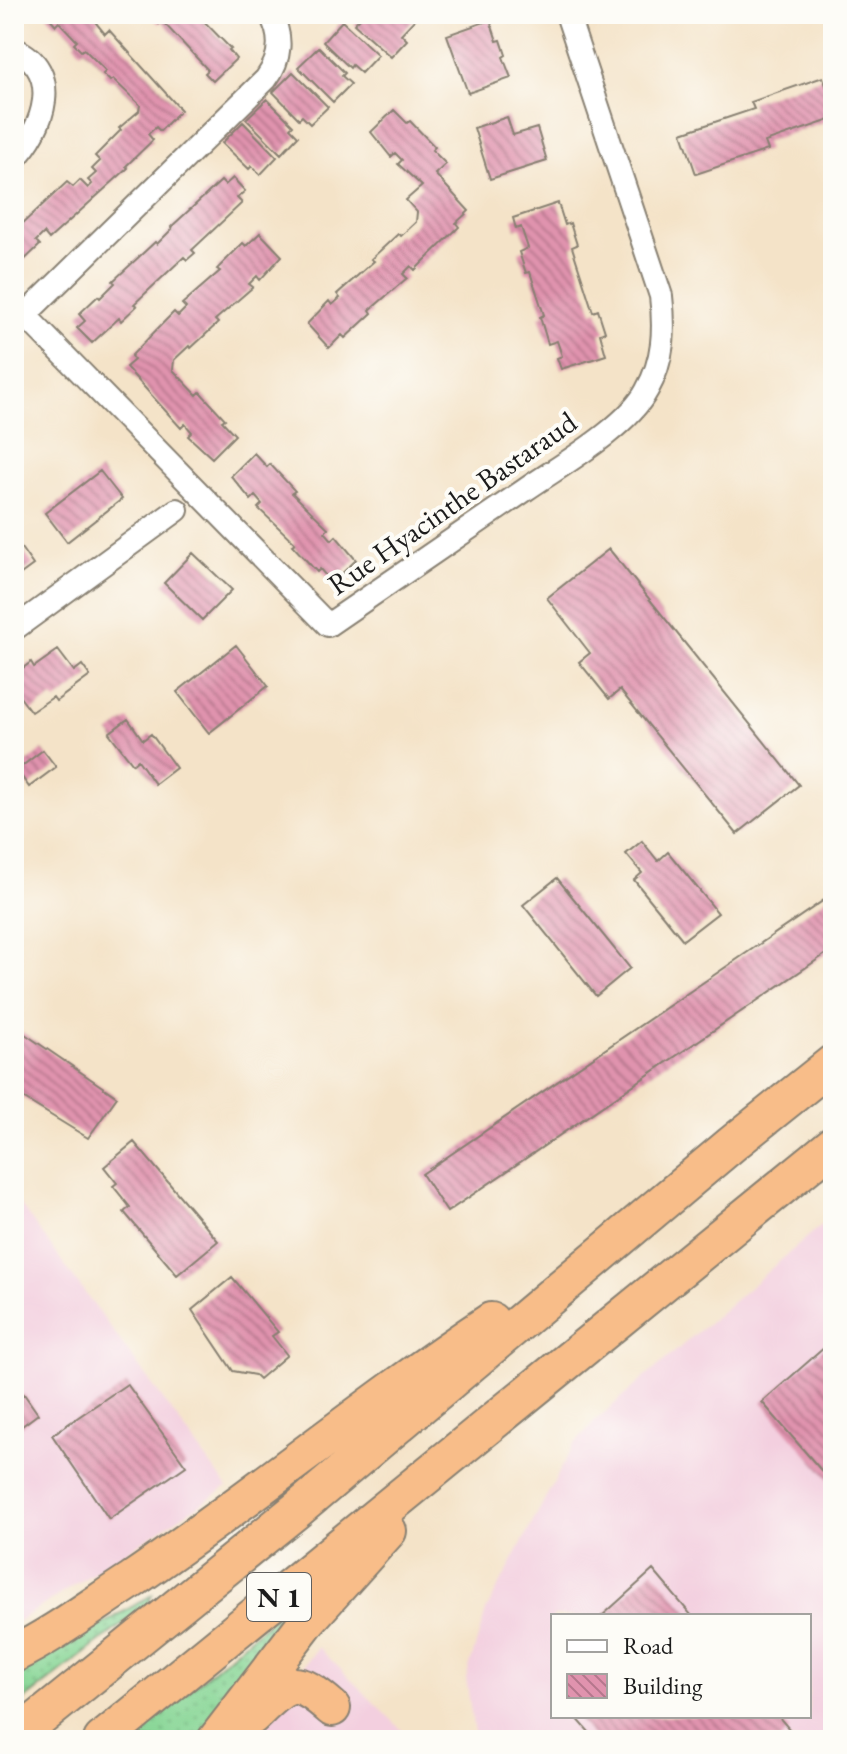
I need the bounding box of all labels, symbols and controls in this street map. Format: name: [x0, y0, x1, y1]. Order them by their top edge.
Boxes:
street label: Rue Hyacinthe Bastaraud: [320, 402, 585, 604]
road number: N 1: [247, 1573, 311, 1621]
legend: [551, 1614, 811, 1718]
text: Road: [623, 1630, 674, 1661]
text: Building: [623, 1670, 703, 1701]

